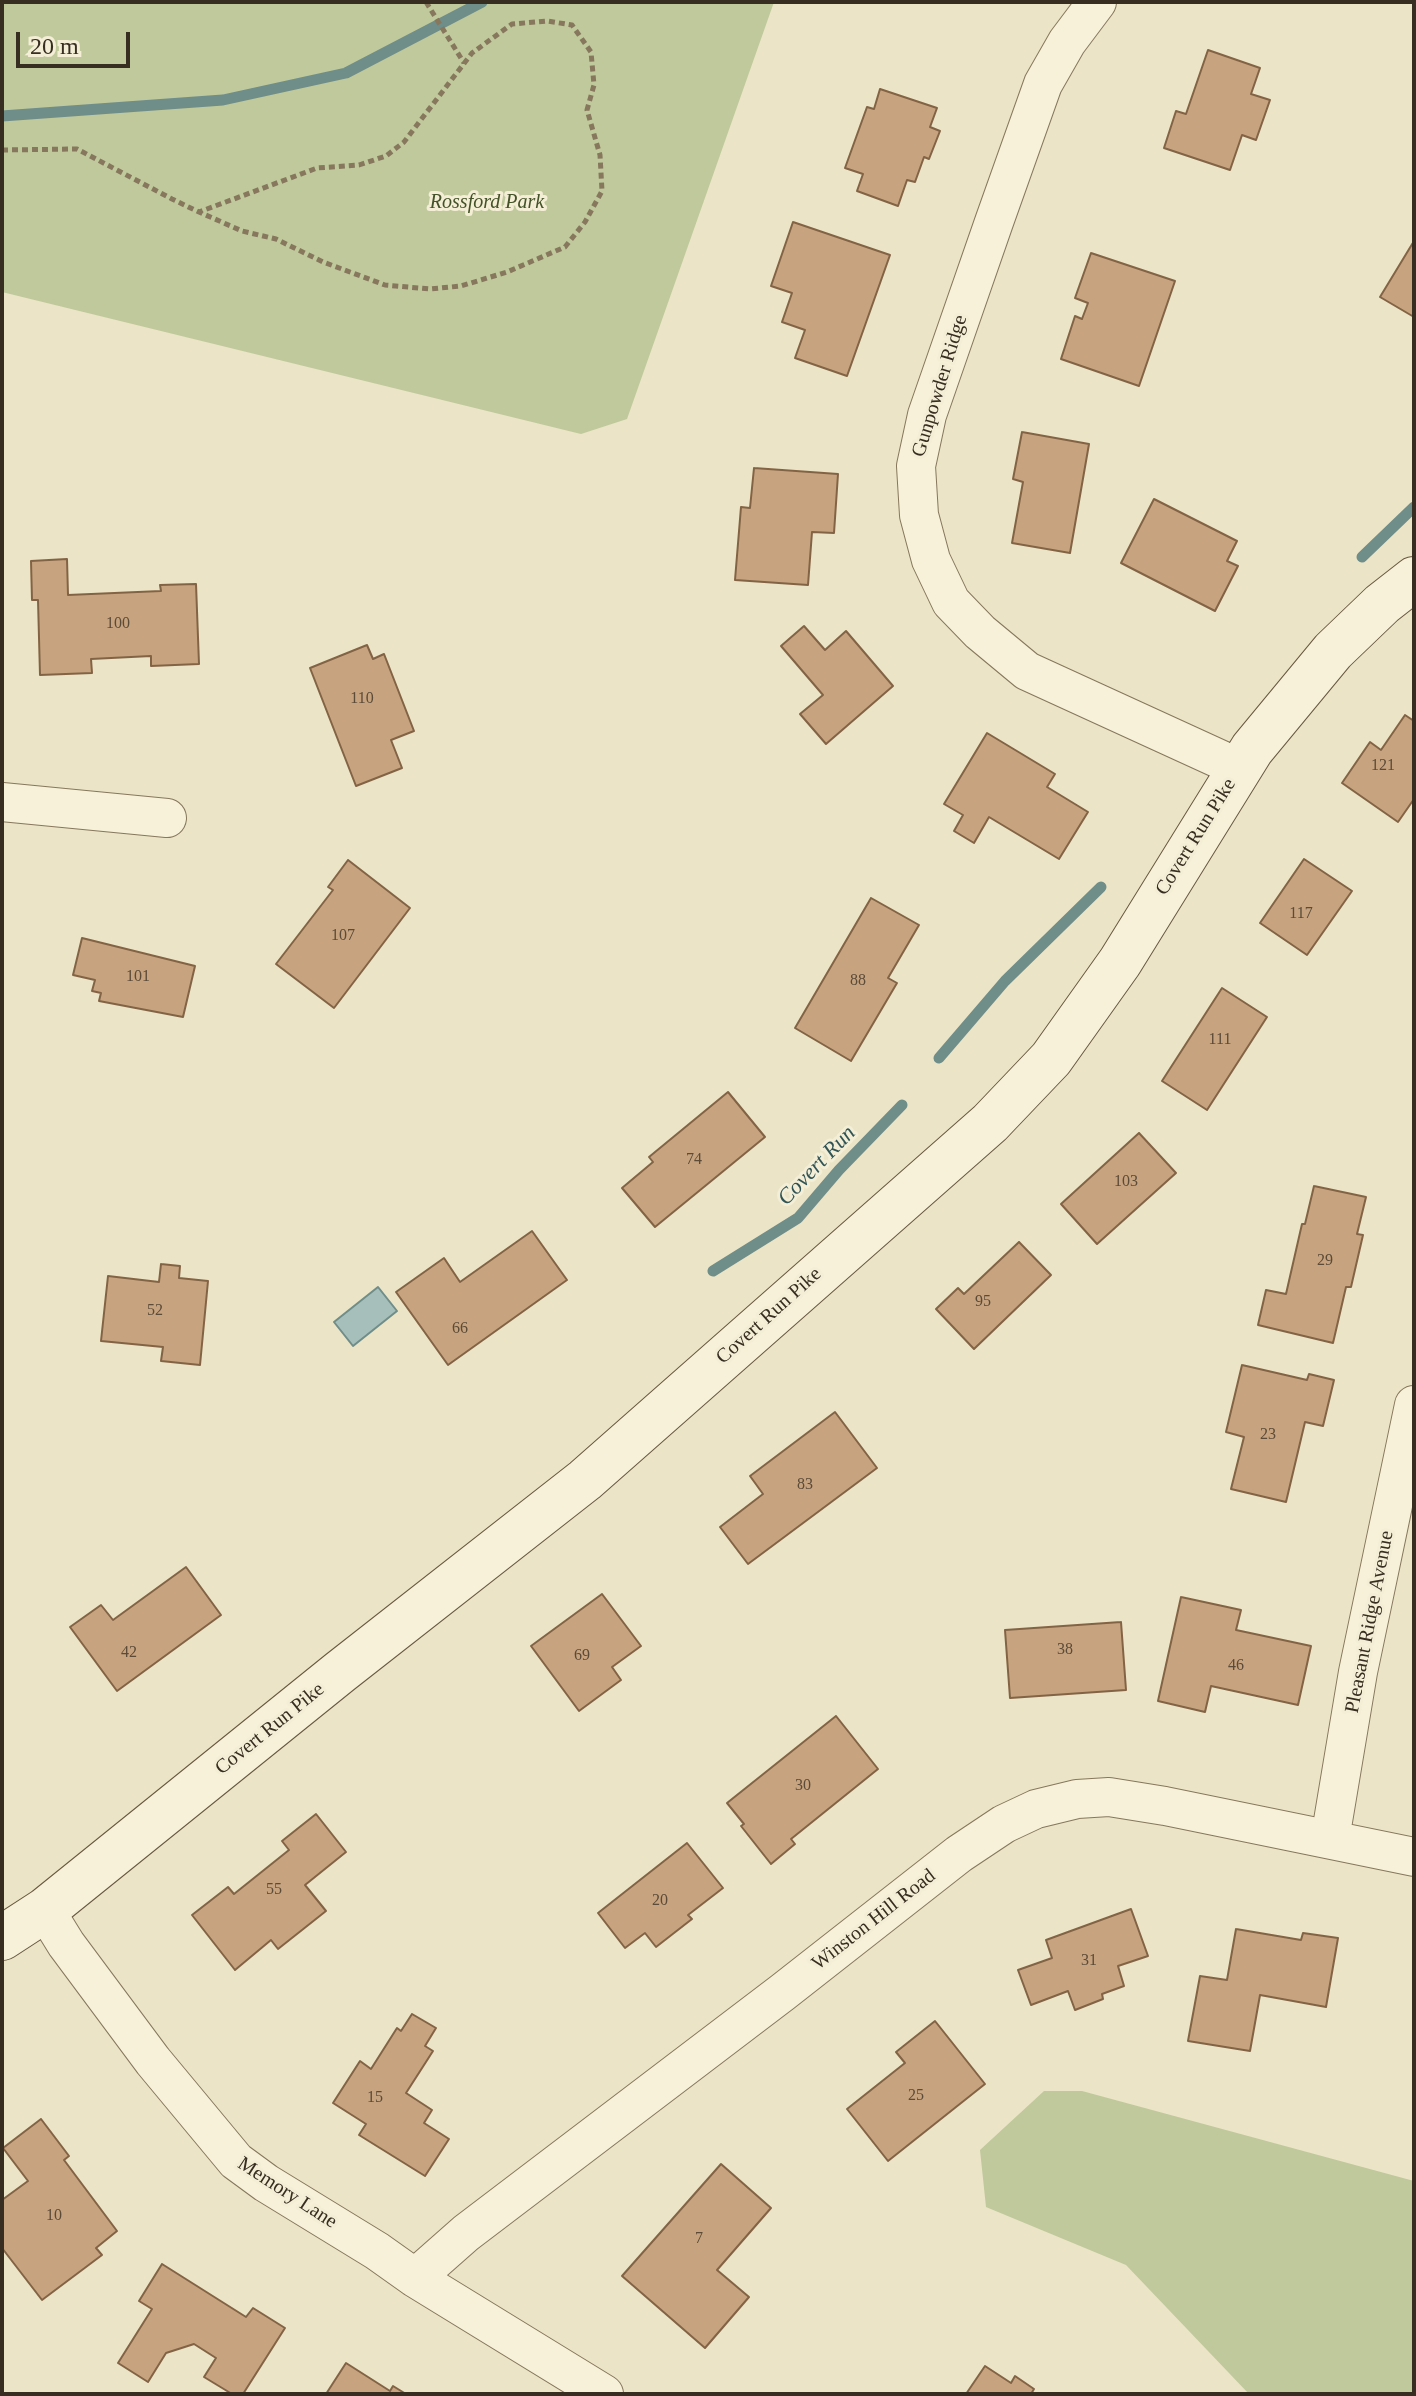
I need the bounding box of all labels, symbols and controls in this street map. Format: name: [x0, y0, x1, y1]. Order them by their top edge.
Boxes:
scale bar: [20, 16, 134, 66]
text: 20 m: [30, 33, 79, 59]
park label: Rossford Park: [430, 191, 544, 215]
street label: Gunpowder Ridge: [907, 312, 973, 460]
house number: 100: [106, 614, 130, 634]
house number: 110: [350, 689, 374, 709]
house number: 121: [1371, 756, 1395, 776]
street label: Covert Run Pike: [1150, 774, 1242, 900]
house number: 117: [1289, 904, 1313, 924]
house number: 107: [331, 926, 355, 946]
house number: 101: [126, 967, 150, 987]
house number: 88: [850, 971, 866, 991]
house number: 111: [1209, 1030, 1231, 1050]
water label: Covert Run: [772, 1121, 862, 1211]
house number: 74: [686, 1150, 702, 1170]
house number: 103: [1114, 1172, 1138, 1192]
house number: 29: [1317, 1251, 1333, 1271]
street label: Covert Run Pike: [711, 1262, 827, 1370]
house number: 95: [975, 1292, 991, 1312]
house number: 52: [147, 1301, 163, 1321]
house number: 66: [452, 1319, 468, 1339]
house number: 23: [1260, 1425, 1276, 1445]
house number: 83: [797, 1475, 813, 1495]
street label: Pleasant Ridge Avenue: [1341, 1529, 1399, 1715]
house number: 38: [1057, 1640, 1073, 1660]
house number: 42: [121, 1643, 137, 1663]
house number: 69: [574, 1646, 590, 1666]
house number: 46: [1228, 1656, 1244, 1676]
street label: Covert Run Pike: [211, 1678, 329, 1780]
house number: 30: [795, 1776, 811, 1796]
street label: Winston Hill Road: [807, 1864, 941, 1976]
house number: 55: [266, 1880, 282, 1900]
house number: 20: [652, 1891, 668, 1911]
house number: 31: [1081, 1951, 1097, 1971]
house number: 25: [908, 2086, 924, 2106]
house number: 15: [367, 2088, 383, 2108]
street label: Memory Lane: [233, 2152, 341, 2234]
house number: 10: [46, 2206, 62, 2226]
house number: 7: [695, 2229, 703, 2249]

